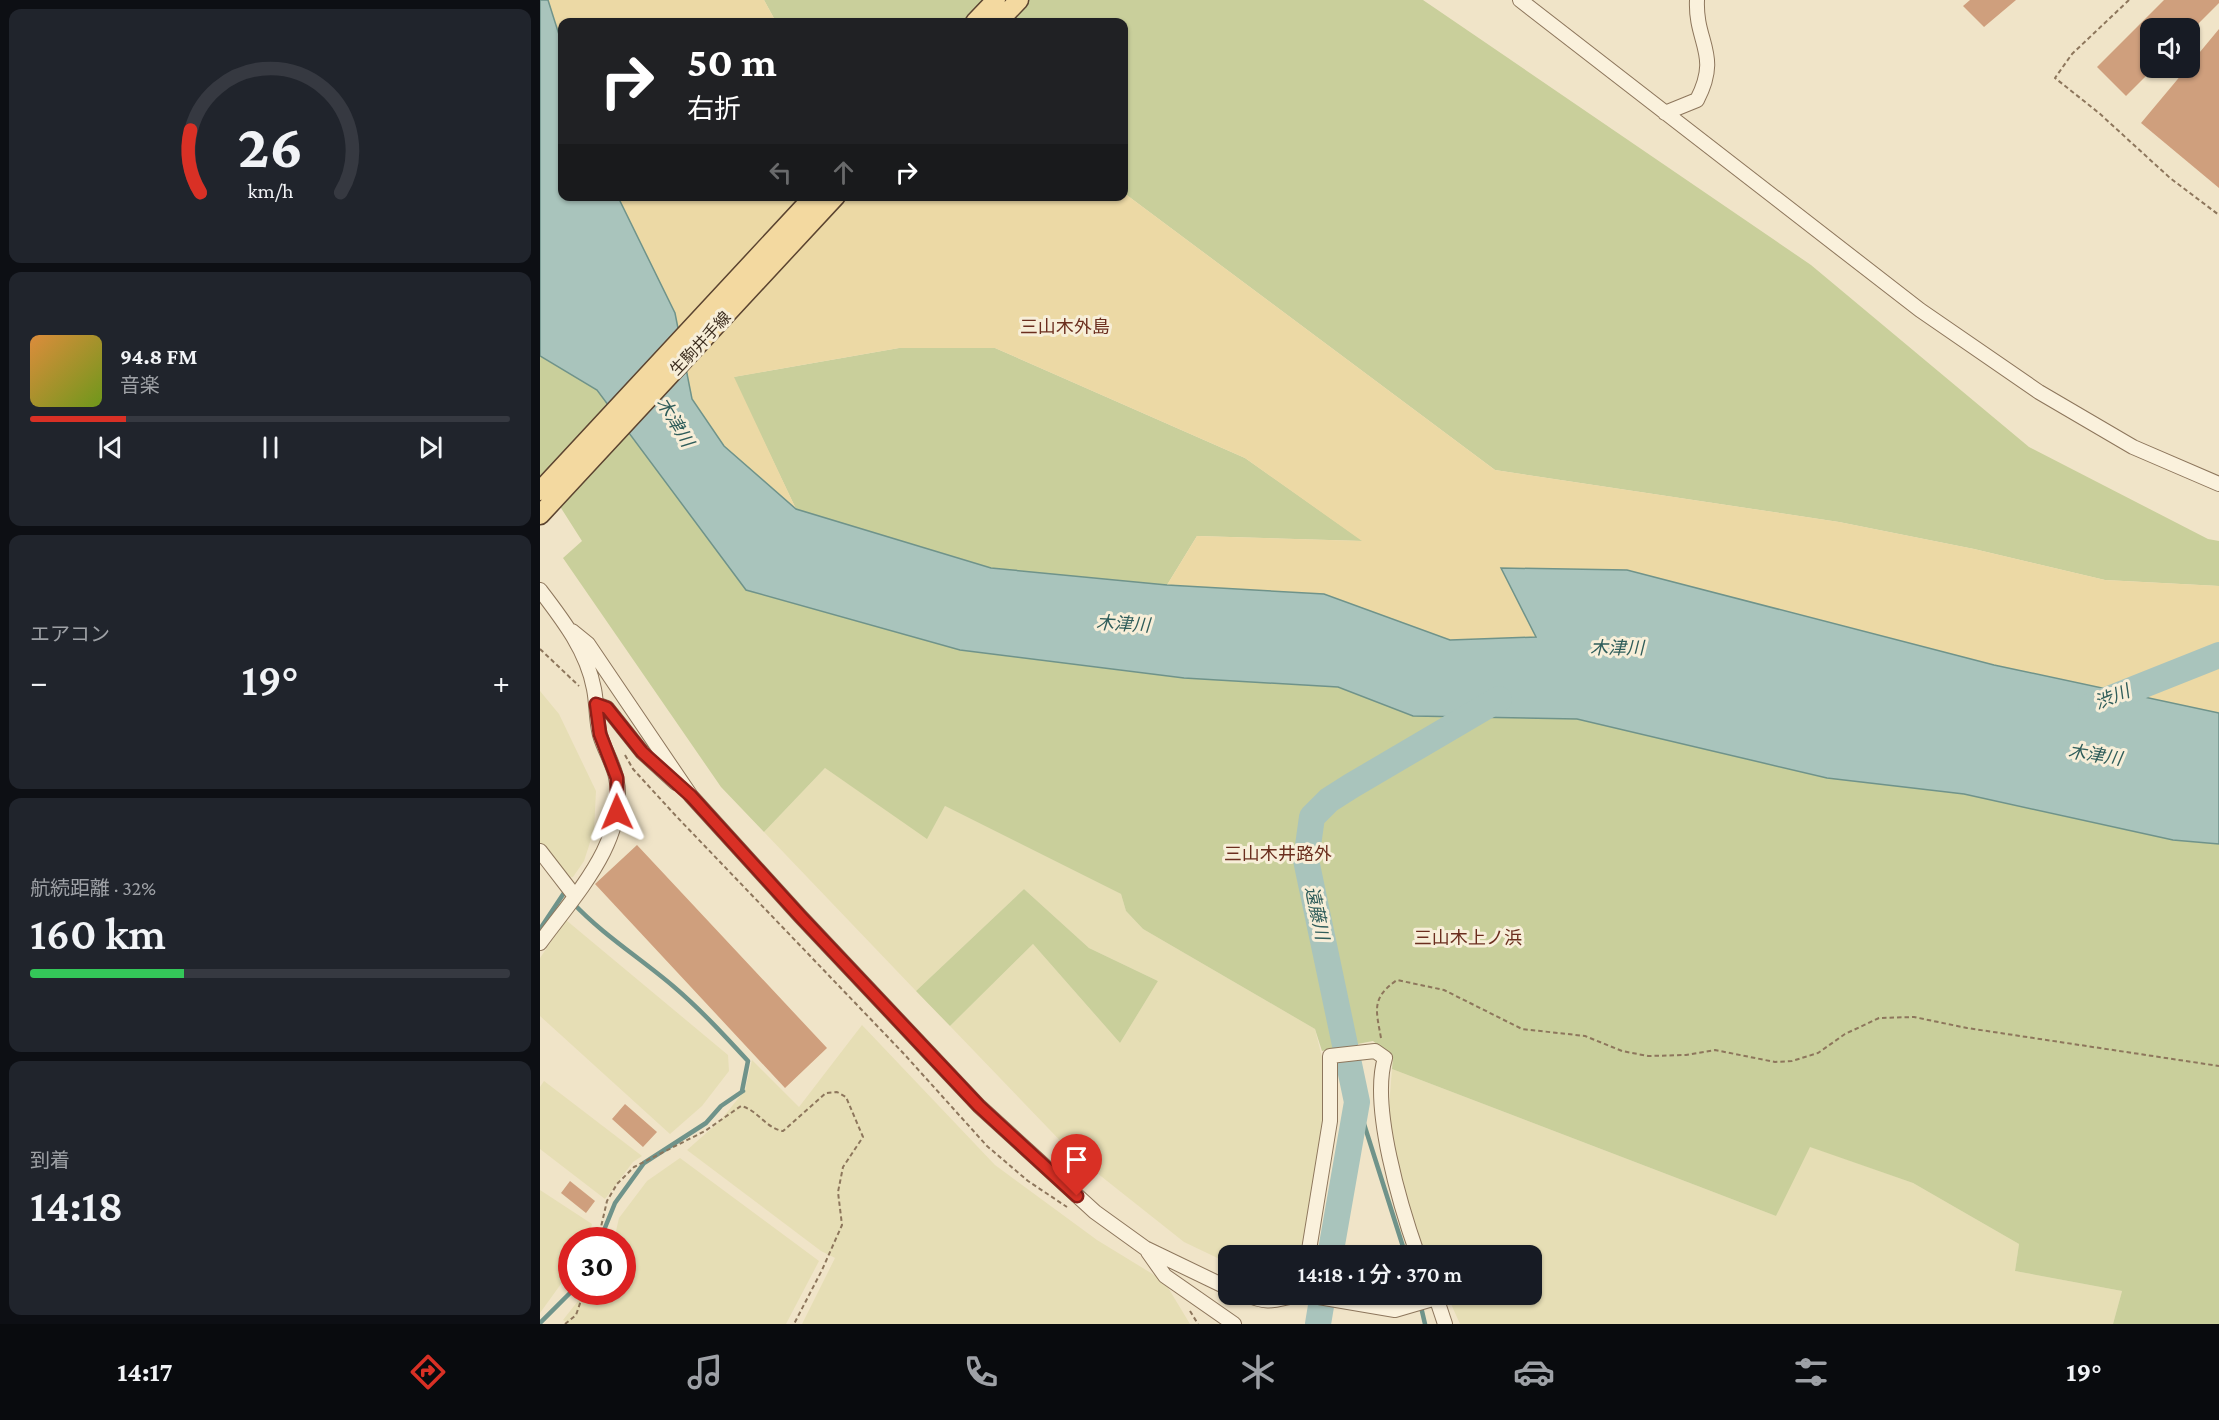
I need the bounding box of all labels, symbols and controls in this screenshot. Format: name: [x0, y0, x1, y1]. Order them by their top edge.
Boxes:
map controls: [2140, 18, 2200, 78]
button: sound: [2140, 18, 2200, 78]
text: 50 m: [687, 38, 777, 85]
icon: right: [588, 42, 666, 120]
text: 右折: [687, 94, 741, 124]
text: 26: [237, 111, 303, 180]
icon: left: [764, 156, 797, 189]
icon: ahead: [827, 156, 860, 189]
icon: right: [890, 156, 923, 189]
text: km/h: [247, 179, 294, 203]
street label: 生駒井手線: [667, 308, 734, 378]
district label: 三山木外島: [1020, 317, 1110, 337]
text: 94.8 FM: [120, 344, 197, 369]
text: 音楽: [120, 374, 160, 396]
water label: 木津川: [653, 394, 699, 452]
icon: previous: [94, 431, 127, 464]
icon: pause: [254, 431, 287, 464]
icon: next: [414, 431, 447, 464]
water label: 木津川: [1096, 613, 1152, 636]
text: エアコン: [30, 623, 110, 645]
water label: 木津川: [1590, 638, 1646, 658]
text: 19°: [242, 655, 298, 705]
text: −: [30, 663, 47, 700]
text: +: [493, 663, 510, 700]
water label: 渋川: [2092, 680, 2134, 713]
water label: 木津川: [2067, 741, 2125, 769]
position arrow: [585, 780, 649, 844]
district label: 三山木井路外: [1224, 844, 1332, 864]
text: 航続距離 · 32%: [30, 877, 156, 899]
water label: 遠藤川: [1302, 885, 1333, 943]
text: 160 km: [30, 909, 166, 959]
district label: 三山木上ノ浜: [1414, 928, 1522, 948]
pin: [1051, 1134, 1102, 1196]
icon: arrive: [1060, 1143, 1093, 1176]
text: 到着: [30, 1149, 70, 1171]
text: 14:18: [30, 1181, 123, 1231]
speed limit sign: 30: [558, 1227, 636, 1305]
text: 14:18 · 1 分 · 370 m: [1298, 1262, 1462, 1287]
icon: directions: [407, 1351, 449, 1393]
icon: music: [684, 1351, 726, 1393]
icon: phone: [960, 1351, 1002, 1393]
icon: climate: [1237, 1351, 1279, 1393]
icon: car: [1513, 1351, 1555, 1393]
icon: filters: [1790, 1351, 1832, 1393]
text: 14:17: [117, 1357, 173, 1387]
text: 19°: [2066, 1357, 2102, 1387]

